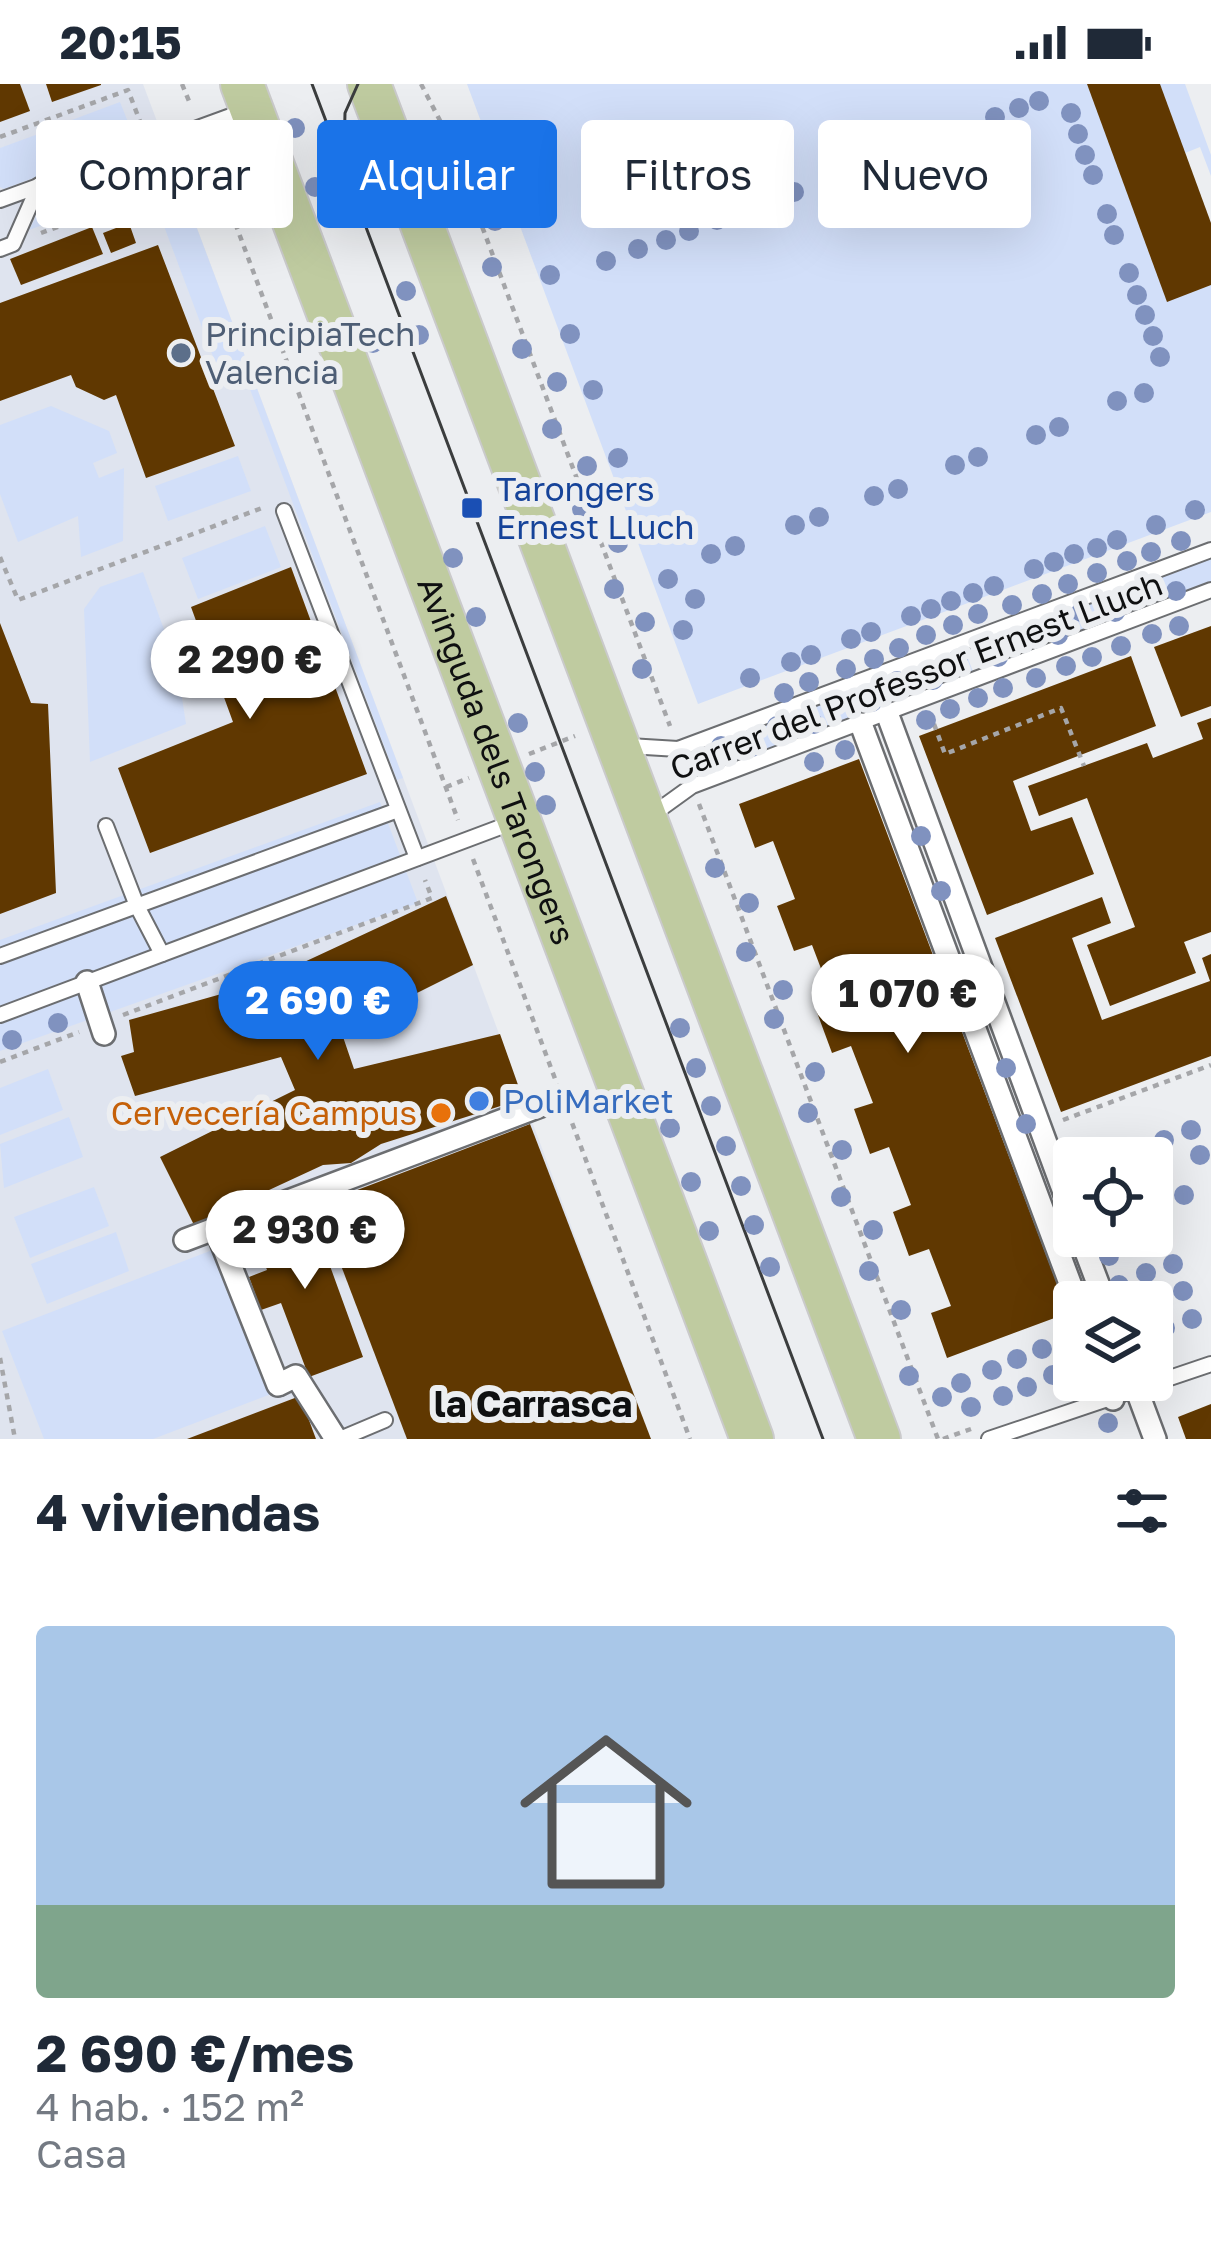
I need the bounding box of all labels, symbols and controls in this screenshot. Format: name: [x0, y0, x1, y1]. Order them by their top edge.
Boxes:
text: 20:15: [60, 15, 182, 69]
chip: Comprar: [36, 120, 293, 228]
chip: Alquilar: [317, 120, 557, 228]
chip: Filtros: [581, 120, 794, 228]
chip: Nuevo: [818, 120, 1031, 228]
place label: PrincipiaTech Valencia: [205, 314, 415, 391]
marker: PrincipiaTech Valencia: [168, 340, 194, 366]
place label: Tarongers Ernest Lluch: [496, 469, 695, 546]
marker: Tarongers Ernest Lluch: [459, 495, 485, 521]
street label: Carrer del Professor Ernest Lluch: [664, 563, 1167, 788]
street label: Avinguda dels Tarongers: [410, 571, 584, 950]
pin: 2 290 €: [139, 620, 361, 722]
text: 2 290 €: [178, 635, 322, 682]
pin: 1 070 €: [797, 954, 1019, 1056]
pin: 2 690 €: [207, 961, 429, 1063]
text: 1 070 €: [838, 969, 978, 1016]
text: 2 690 €: [245, 976, 391, 1023]
place label: PoliMarket: [503, 1081, 674, 1120]
marker: PoliMarket: [466, 1088, 492, 1114]
place label: Cervecería Campus: [111, 1093, 417, 1132]
marker: Cervecería Campus: [428, 1100, 454, 1126]
map controls: [1053, 1137, 1173, 1401]
button: locate: [1053, 1137, 1173, 1257]
pin: 2 930 €: [194, 1190, 416, 1292]
text: 2 930 €: [233, 1205, 377, 1252]
button: layers: [1053, 1281, 1173, 1401]
district label: la Carrasca: [434, 1382, 632, 1425]
icon: filters: [1109, 1478, 1175, 1544]
text: 4 viviendas: [36, 1481, 320, 1542]
icon: home: [498, 1704, 714, 1920]
text: 2 690 €/mes: [36, 2022, 354, 2083]
text: 4 hab. · 152 m²: [36, 2083, 304, 2130]
text: Casa: [36, 2130, 127, 2177]

